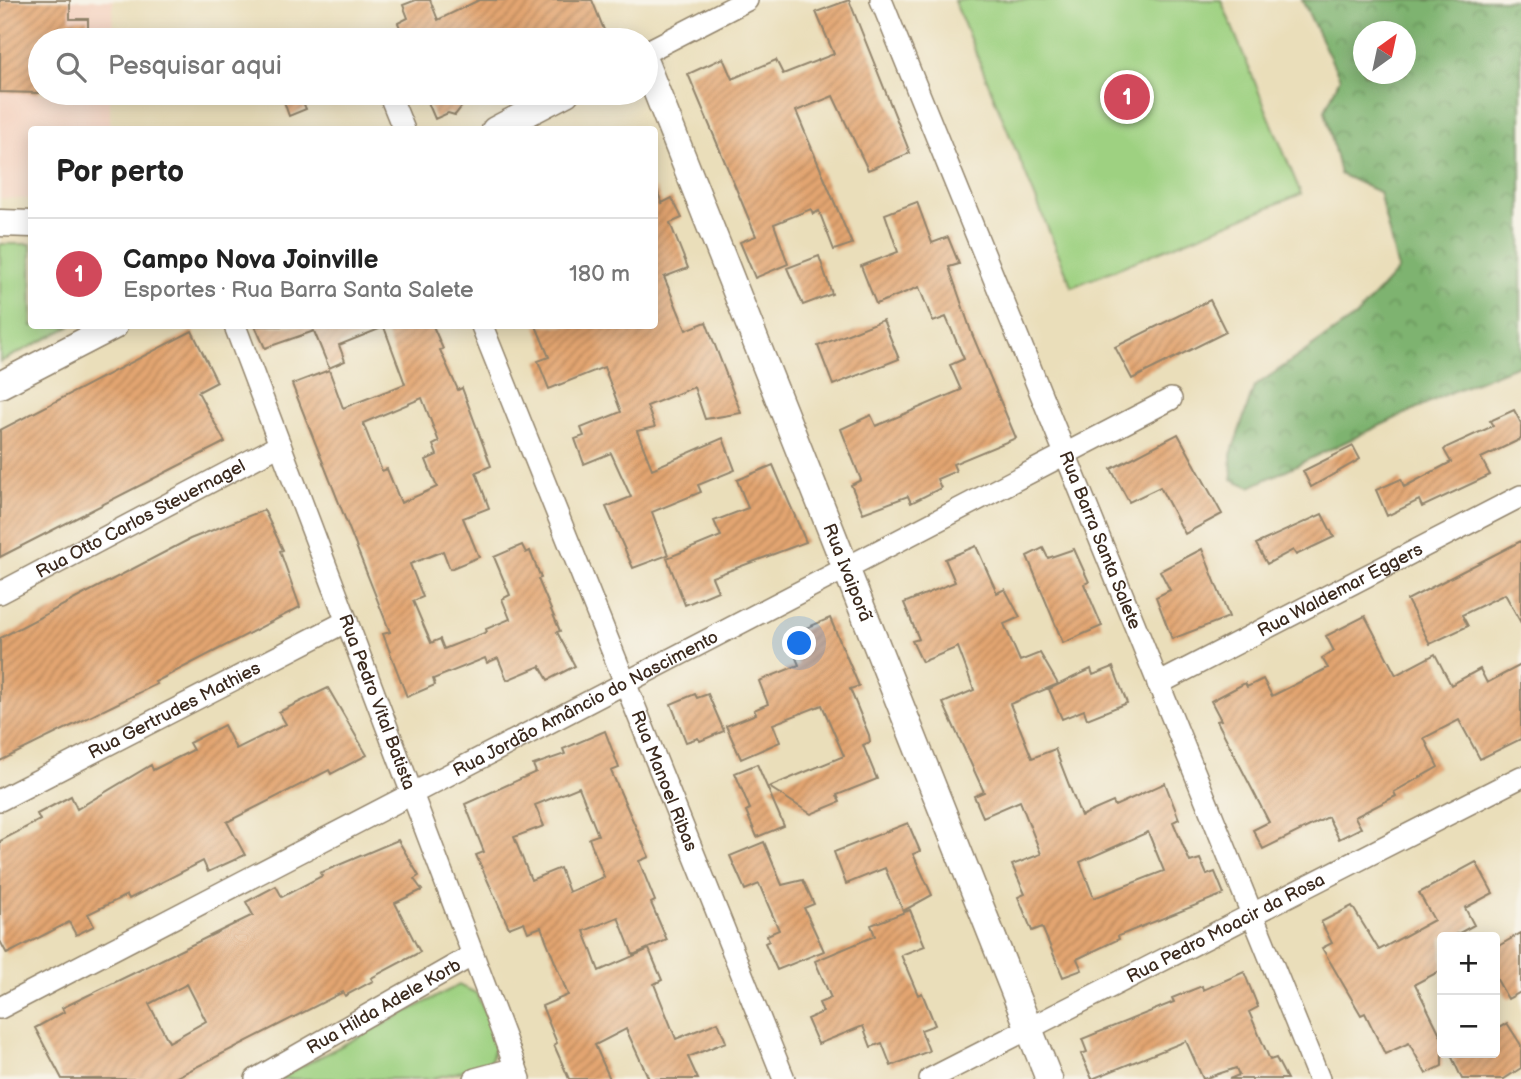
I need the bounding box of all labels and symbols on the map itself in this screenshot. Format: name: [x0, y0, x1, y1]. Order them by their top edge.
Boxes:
north arrow: [1353, 21, 1416, 84]
pin: 1: [1104, 71, 1150, 123]
street label: Rua Barra Santa Salete: [1055, 448, 1146, 633]
street label: Rua Otto Carlos Steuernagel: [32, 455, 249, 583]
street label: Rua Ivaiporã: [819, 520, 877, 624]
street label: Rua Waldemar Eggers: [1254, 538, 1426, 641]
street label: Rua Pedro Vital Batista: [335, 611, 420, 793]
street label: Rua Jordão Amâncio do Nascimento: [449, 626, 722, 781]
your location: [782, 626, 816, 660]
street label: Rua Gertrudes Mathies: [85, 657, 264, 763]
street label: Rua Manoel Ribas: [627, 707, 702, 854]
street label: Rua Pedro Moacir da Rosa: [1123, 869, 1328, 987]
street label: Rua Hilda Adele Korb: [303, 954, 464, 1058]

